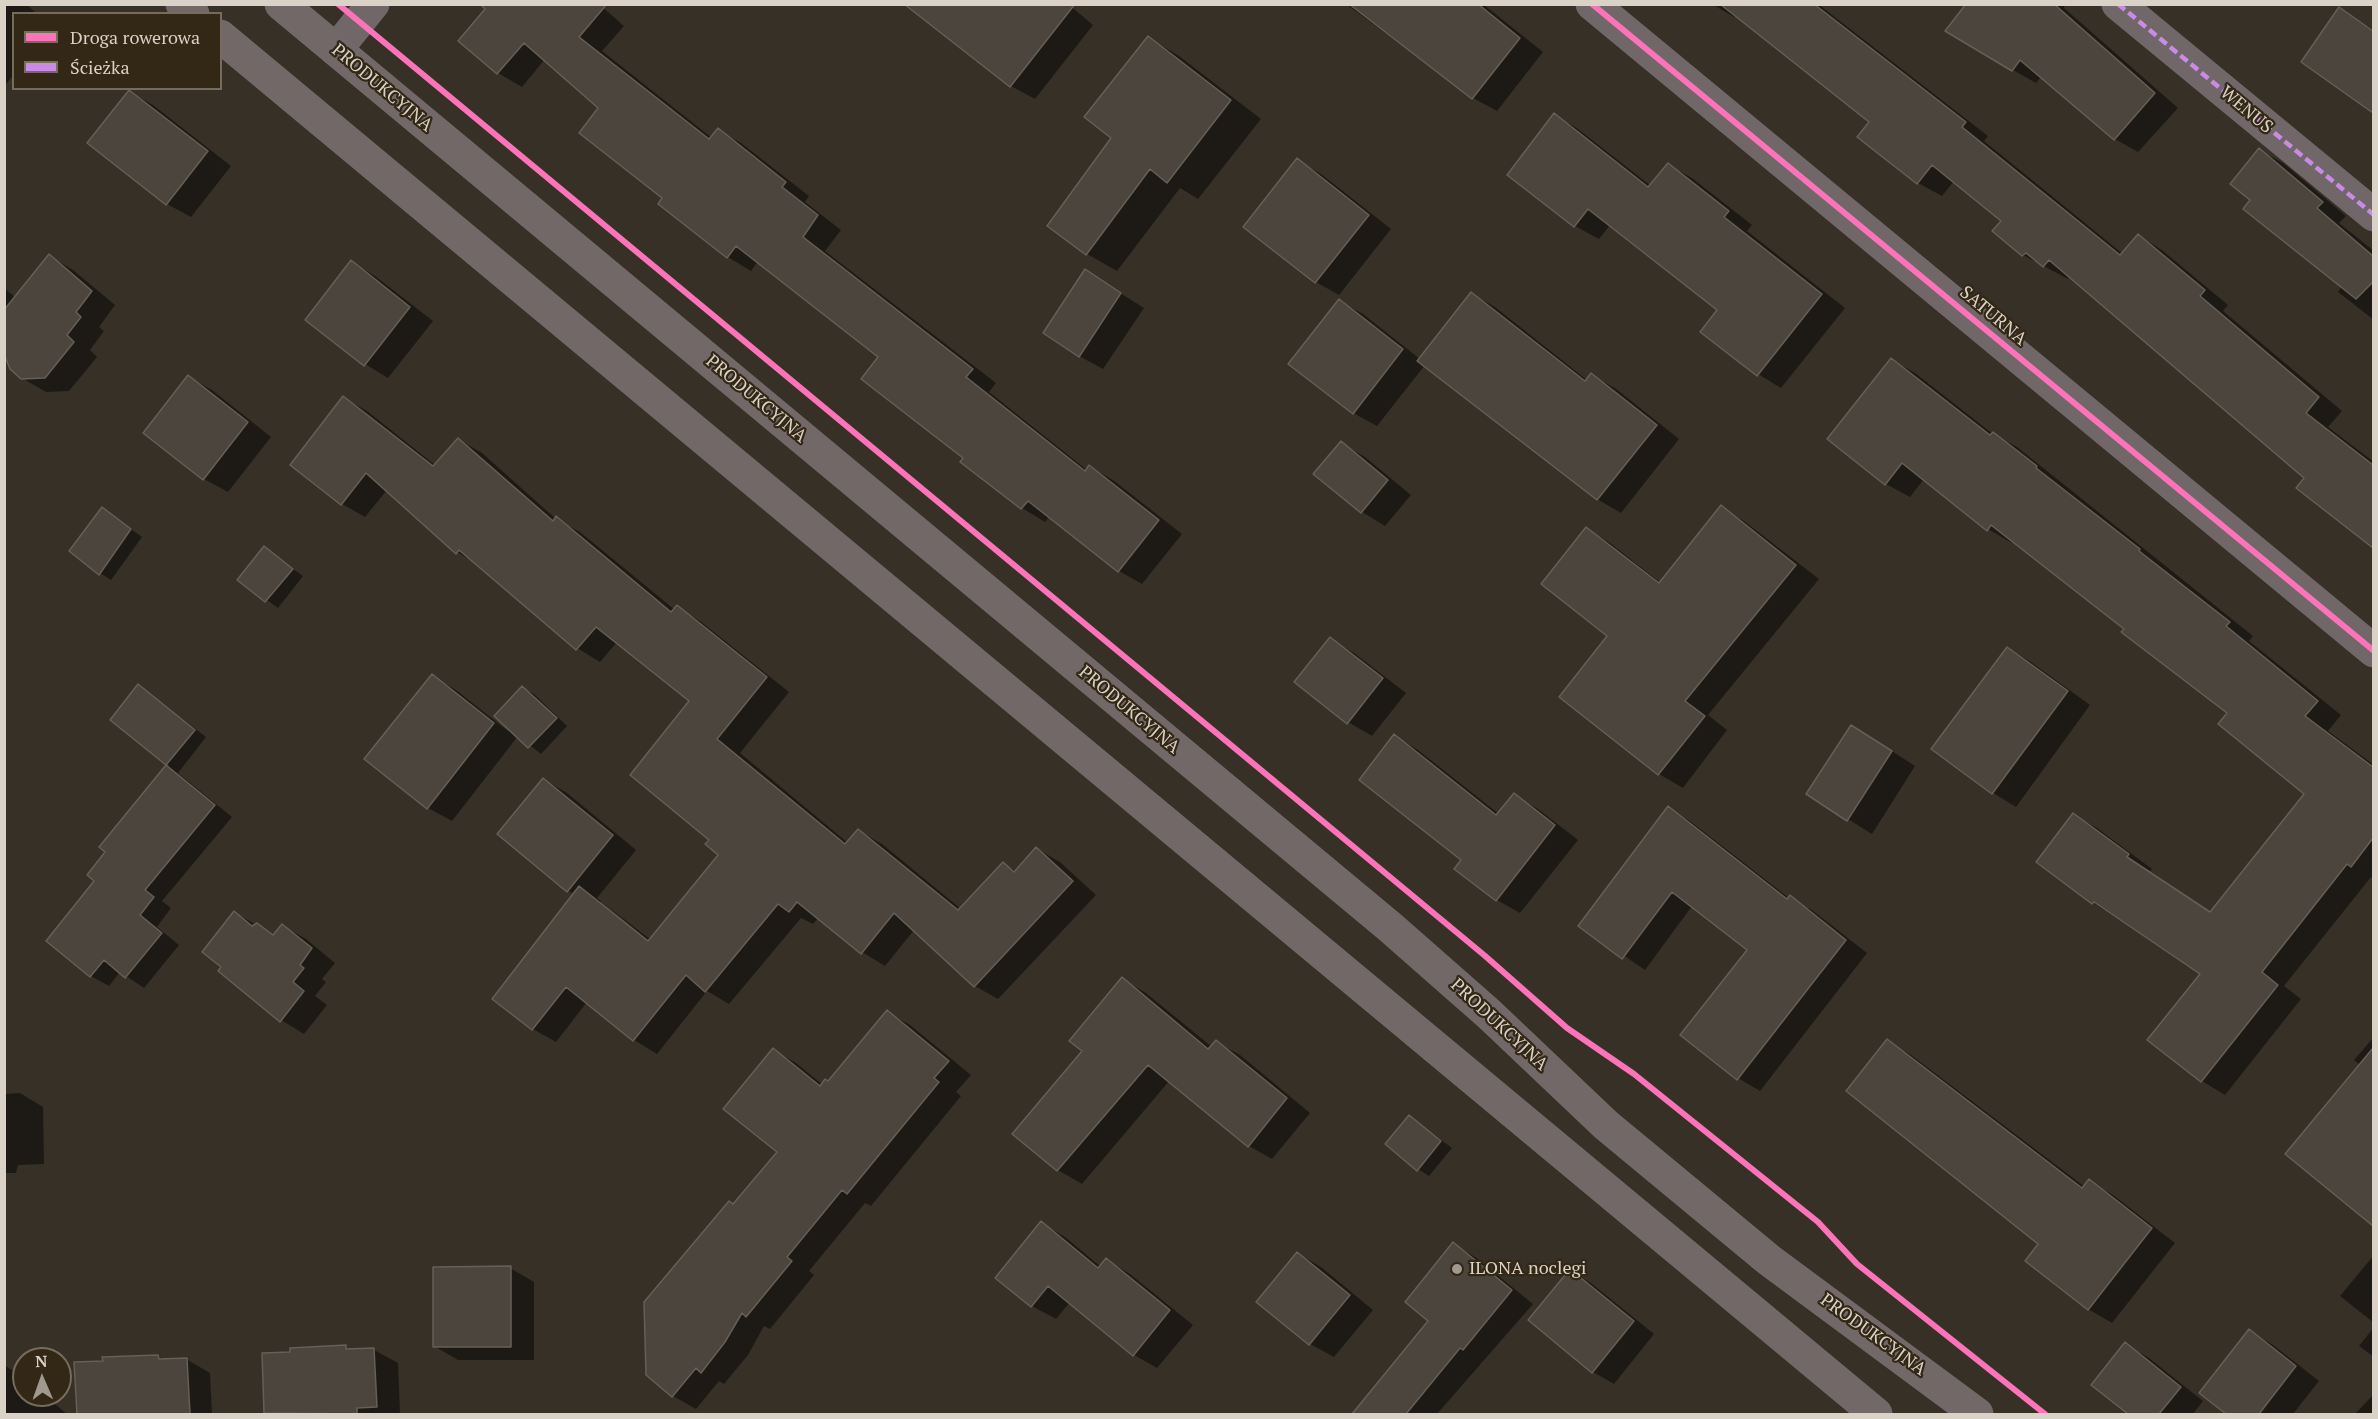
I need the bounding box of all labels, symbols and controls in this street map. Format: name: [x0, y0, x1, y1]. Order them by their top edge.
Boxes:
legend: [12, 12, 222, 90]
text: Droga rowerowa: [70, 25, 200, 49]
street label: PRODUKCYJNA: [327, 39, 437, 137]
text: Ścieżka: [70, 55, 129, 79]
street label: WENUS: [2215, 82, 2277, 138]
street label: SATURNA: [1955, 282, 2031, 350]
street label: PRODUKCYJNA: [701, 350, 811, 448]
street label: PRODUKCYJNA: [1074, 661, 1184, 759]
street label: PRODUKCYJNA: [1446, 974, 1552, 1076]
place label: ILONA noclegi: [1469, 1258, 1586, 1280]
marker: ILONA noclegi: [1450, 1262, 1464, 1276]
street label: PRODUKCYJNA: [1816, 1289, 1930, 1381]
north arrow: [12, 1347, 72, 1407]
text: N: [35, 1350, 48, 1372]

